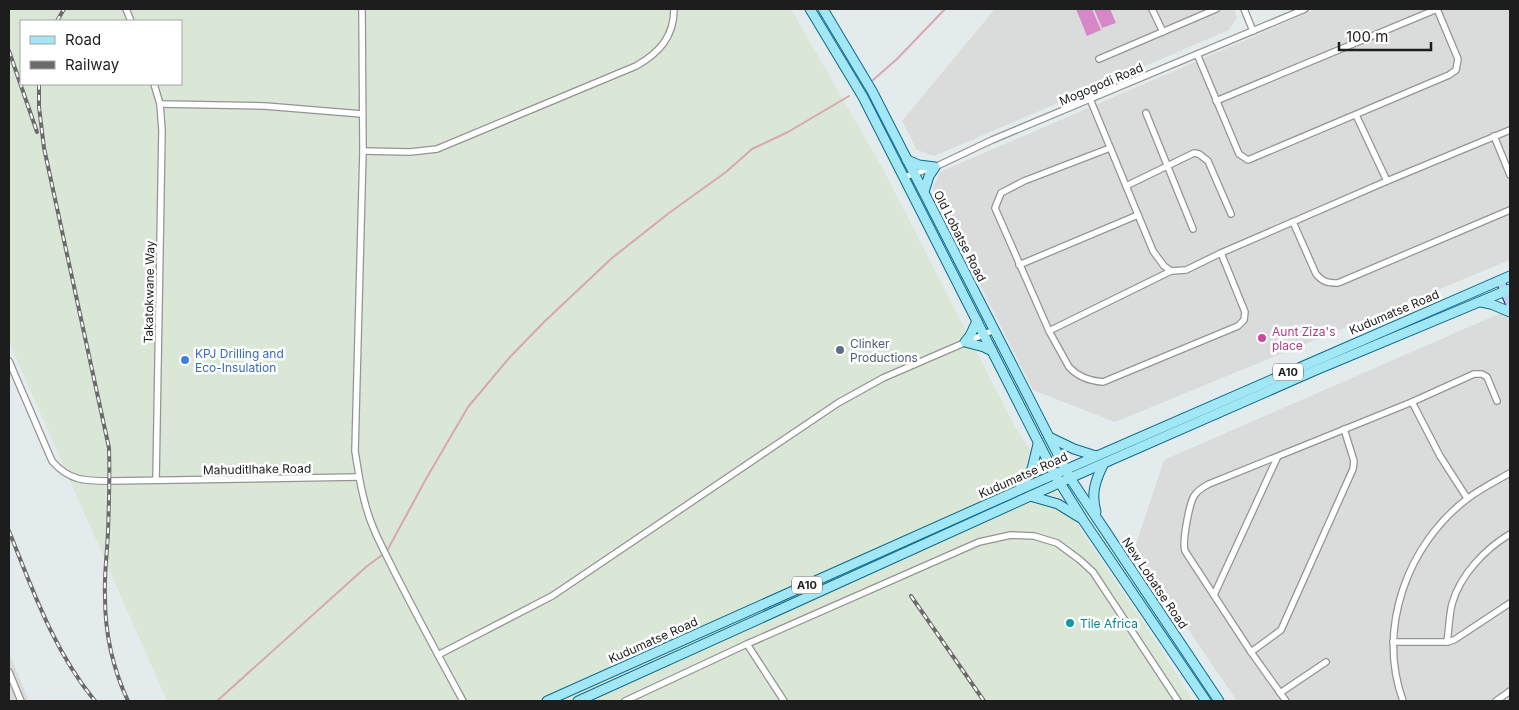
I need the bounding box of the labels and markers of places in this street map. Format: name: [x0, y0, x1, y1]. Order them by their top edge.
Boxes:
place label: Aunt Ziza's place: [1272, 324, 1336, 353]
marker: Aunt Ziza's place: [1256, 332, 1268, 344]
place label: Clinker Productions: [850, 336, 918, 365]
marker: Clinker Productions: [834, 344, 846, 356]
place label: KPJ Drilling and Eco-Insulation: [195, 346, 284, 375]
marker: KPJ Drilling and Eco-Insulation: [179, 354, 191, 366]
place label: Tile Africa: [1080, 616, 1138, 631]
marker: Tile Africa: [1064, 617, 1076, 629]

